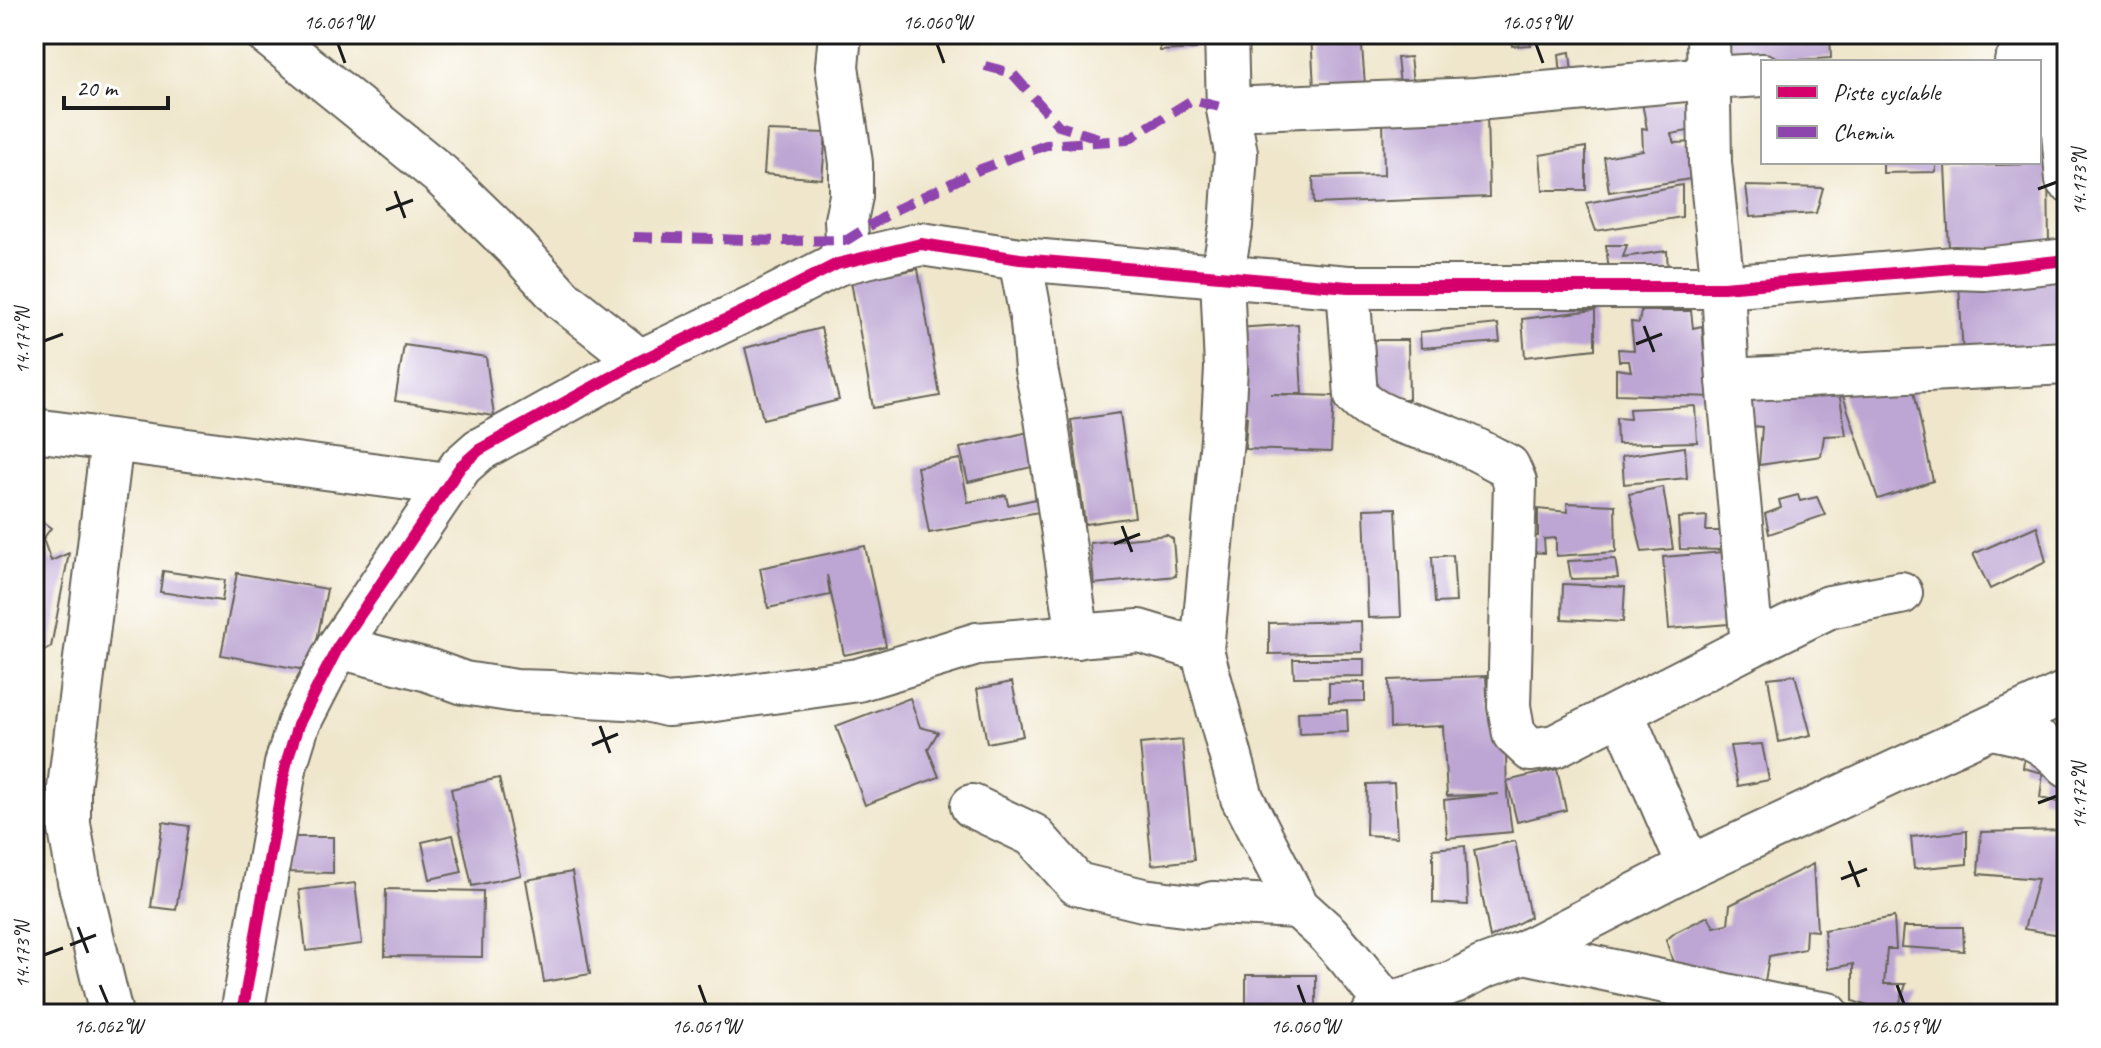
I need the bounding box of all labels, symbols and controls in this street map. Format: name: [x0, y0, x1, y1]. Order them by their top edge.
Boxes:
text: 16.061°W: [303, 10, 376, 35]
text: 16.060°W: [902, 10, 975, 35]
text: 16.059°W: [1501, 10, 1574, 35]
scale bar: [64, 60, 168, 110]
legend: [1761, 60, 2041, 164]
text: 20 m: [76, 73, 119, 103]
text: Piste cyclable: [1833, 77, 1943, 107]
text: Chemin: [1833, 117, 1894, 147]
text: 14.173°N: [2067, 146, 2092, 215]
text: 14.174°N: [10, 305, 35, 374]
text: 14.172°N: [2067, 760, 2092, 829]
text: 14.173°N: [10, 919, 35, 988]
text: 16.062°W: [73, 1014, 146, 1039]
text: 16.061°W: [671, 1014, 744, 1039]
text: 16.060°W: [1270, 1014, 1343, 1039]
text: 16.059°W: [1869, 1014, 1942, 1039]

